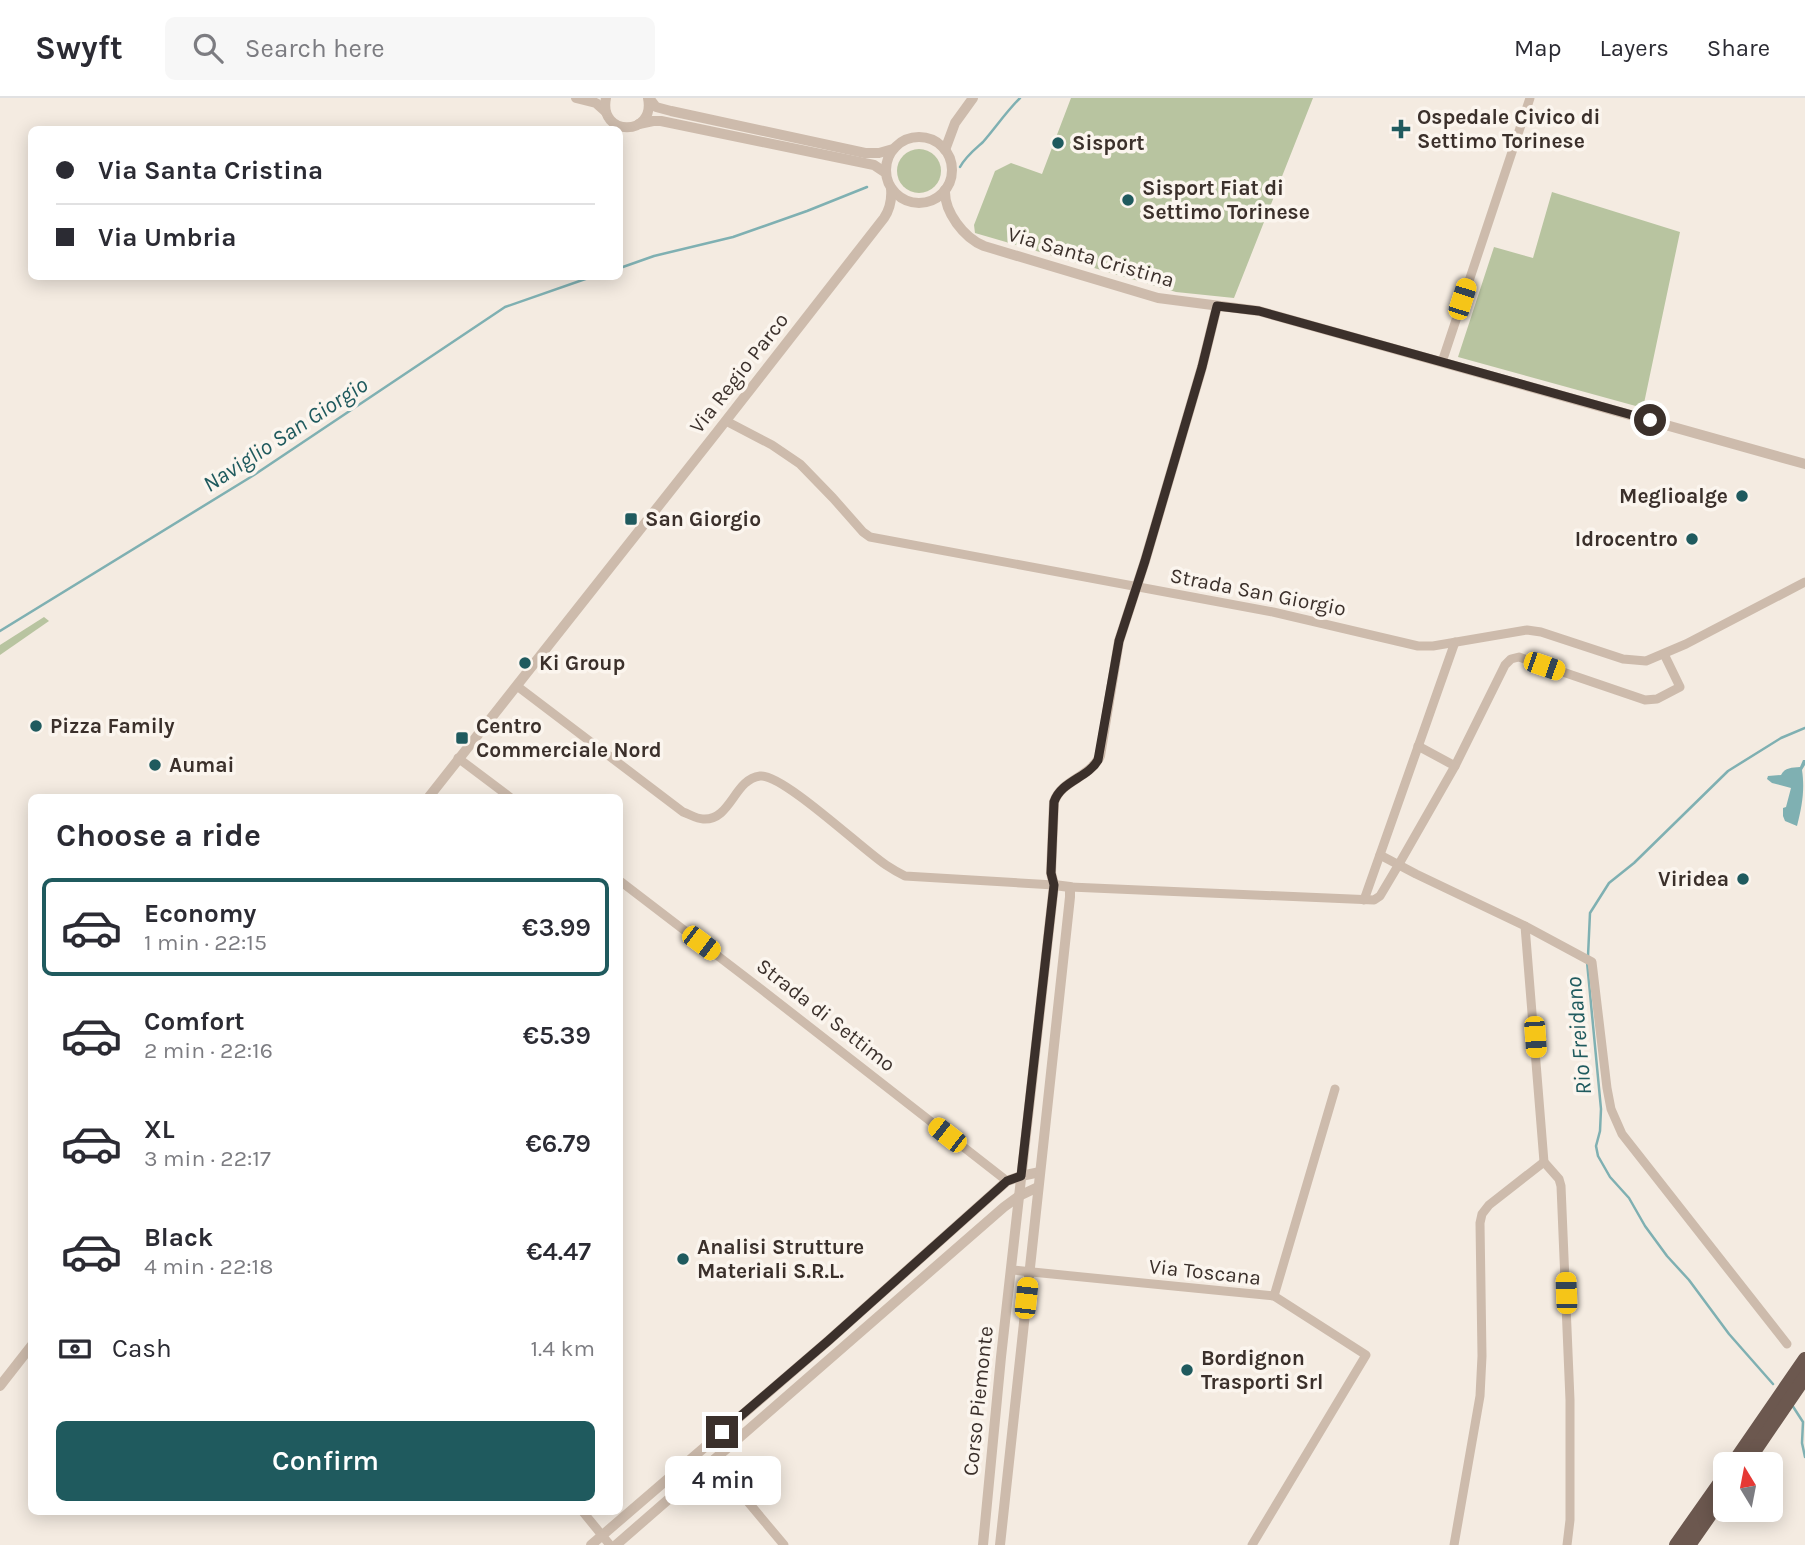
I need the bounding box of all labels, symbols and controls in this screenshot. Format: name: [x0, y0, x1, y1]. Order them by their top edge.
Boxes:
search box: [165, 17, 655, 80]
text: Swyft: [35, 29, 123, 67]
icon: search: [189, 29, 227, 67]
text: Search here: [245, 33, 385, 64]
text: Map: [1514, 34, 1562, 62]
text: Layers: [1600, 34, 1669, 62]
text: Share: [1707, 34, 1770, 62]
place label: Ospedale Civico di Settimo Torinese: [1417, 105, 1600, 153]
marker: Ospedale Civico di Settimo Torinese: [1391, 119, 1411, 139]
place label: Sisport: [1072, 131, 1145, 155]
marker: Sisport: [1050, 135, 1066, 151]
text: Via Santa Cristina: [98, 155, 323, 186]
place label: Sisport Fiat di Settimo Torinese: [1142, 176, 1310, 224]
marker: Sisport Fiat di Settimo Torinese: [1120, 192, 1136, 208]
text: Via Umbria: [98, 222, 237, 253]
street label: Via Santa Cristina: [1005, 222, 1177, 292]
car: [1446, 276, 1479, 322]
street label: Via Regio Parco: [685, 308, 793, 438]
water label: Naviglio San Giorgio: [198, 371, 373, 498]
route start: [1634, 404, 1666, 436]
place label: Meglioalge: [1619, 484, 1728, 508]
marker: Meglioalge: [1734, 488, 1750, 504]
place label: San Giorgio: [645, 507, 761, 531]
marker: San Giorgio: [623, 511, 639, 527]
place label: Idrocentro: [1575, 527, 1678, 551]
marker: Idrocentro: [1684, 531, 1700, 547]
street label: Strada San Giorgio: [1168, 563, 1348, 621]
car: [1521, 649, 1568, 683]
place label: Ki Group: [539, 651, 625, 675]
marker: Ki Group: [517, 655, 533, 671]
place label: Pizza Family: [50, 714, 175, 738]
place label: Centro Commerciale Nord: [476, 714, 662, 762]
marker: Pizza Family: [28, 718, 44, 734]
marker: Centro Commerciale Nord: [454, 730, 470, 746]
place label: Aumai: [169, 753, 234, 777]
marker: Aumai: [147, 757, 163, 773]
text: Choose a ride: [56, 817, 261, 854]
place label: Viridea: [1658, 867, 1729, 891]
marker: Viridea: [1735, 871, 1751, 887]
icon: car: [60, 896, 123, 959]
text: Economy: [144, 898, 256, 929]
text: €3.99: [522, 912, 591, 943]
car: [678, 922, 725, 964]
text: 1 min · 22:15: [144, 929, 267, 956]
street label: Strada di Settimo: [752, 953, 900, 1077]
water label: Rio Freidano: [1560, 976, 1597, 1096]
icon: car: [60, 1004, 123, 1067]
text: Comfort: [144, 1006, 245, 1037]
car: [1524, 1015, 1547, 1059]
text: €5.39: [523, 1020, 591, 1051]
text: 2 min · 22:16: [144, 1037, 273, 1064]
icon: car: [60, 1112, 123, 1175]
text: XL: [144, 1114, 175, 1145]
car: [924, 1114, 971, 1156]
text: €6.79: [525, 1128, 591, 1159]
text: 3 min · 22:17: [144, 1145, 271, 1172]
icon: car: [60, 1220, 123, 1283]
text: Black: [144, 1222, 213, 1253]
place label: Analisi Strutture Materiali S.R.L.: [697, 1235, 864, 1283]
text: €4.47: [526, 1236, 591, 1267]
marker: Analisi Strutture Materiali S.R.L.: [675, 1251, 691, 1267]
text: 4 min · 22:18: [144, 1253, 273, 1280]
street label: Via Toscana: [1148, 1254, 1262, 1290]
car: [1555, 1272, 1578, 1314]
car: [1014, 1276, 1039, 1320]
street label: Corso Piemonte: [958, 1325, 998, 1477]
icon: cash: [56, 1330, 94, 1368]
text: Cash: [112, 1333, 172, 1364]
text: 1.4 km: [531, 1335, 595, 1362]
place label: Bordignon Trasporti Srl: [1201, 1346, 1323, 1394]
marker: Bordignon Trasporti Srl: [1179, 1362, 1195, 1378]
route end: [706, 1416, 738, 1448]
button: Confirm: [56, 1421, 595, 1501]
north arrow: [1713, 1452, 1783, 1522]
map controls: [1713, 1452, 1783, 1522]
callout: 4 min: [664, 1456, 780, 1506]
text: 4 min: [692, 1467, 754, 1494]

